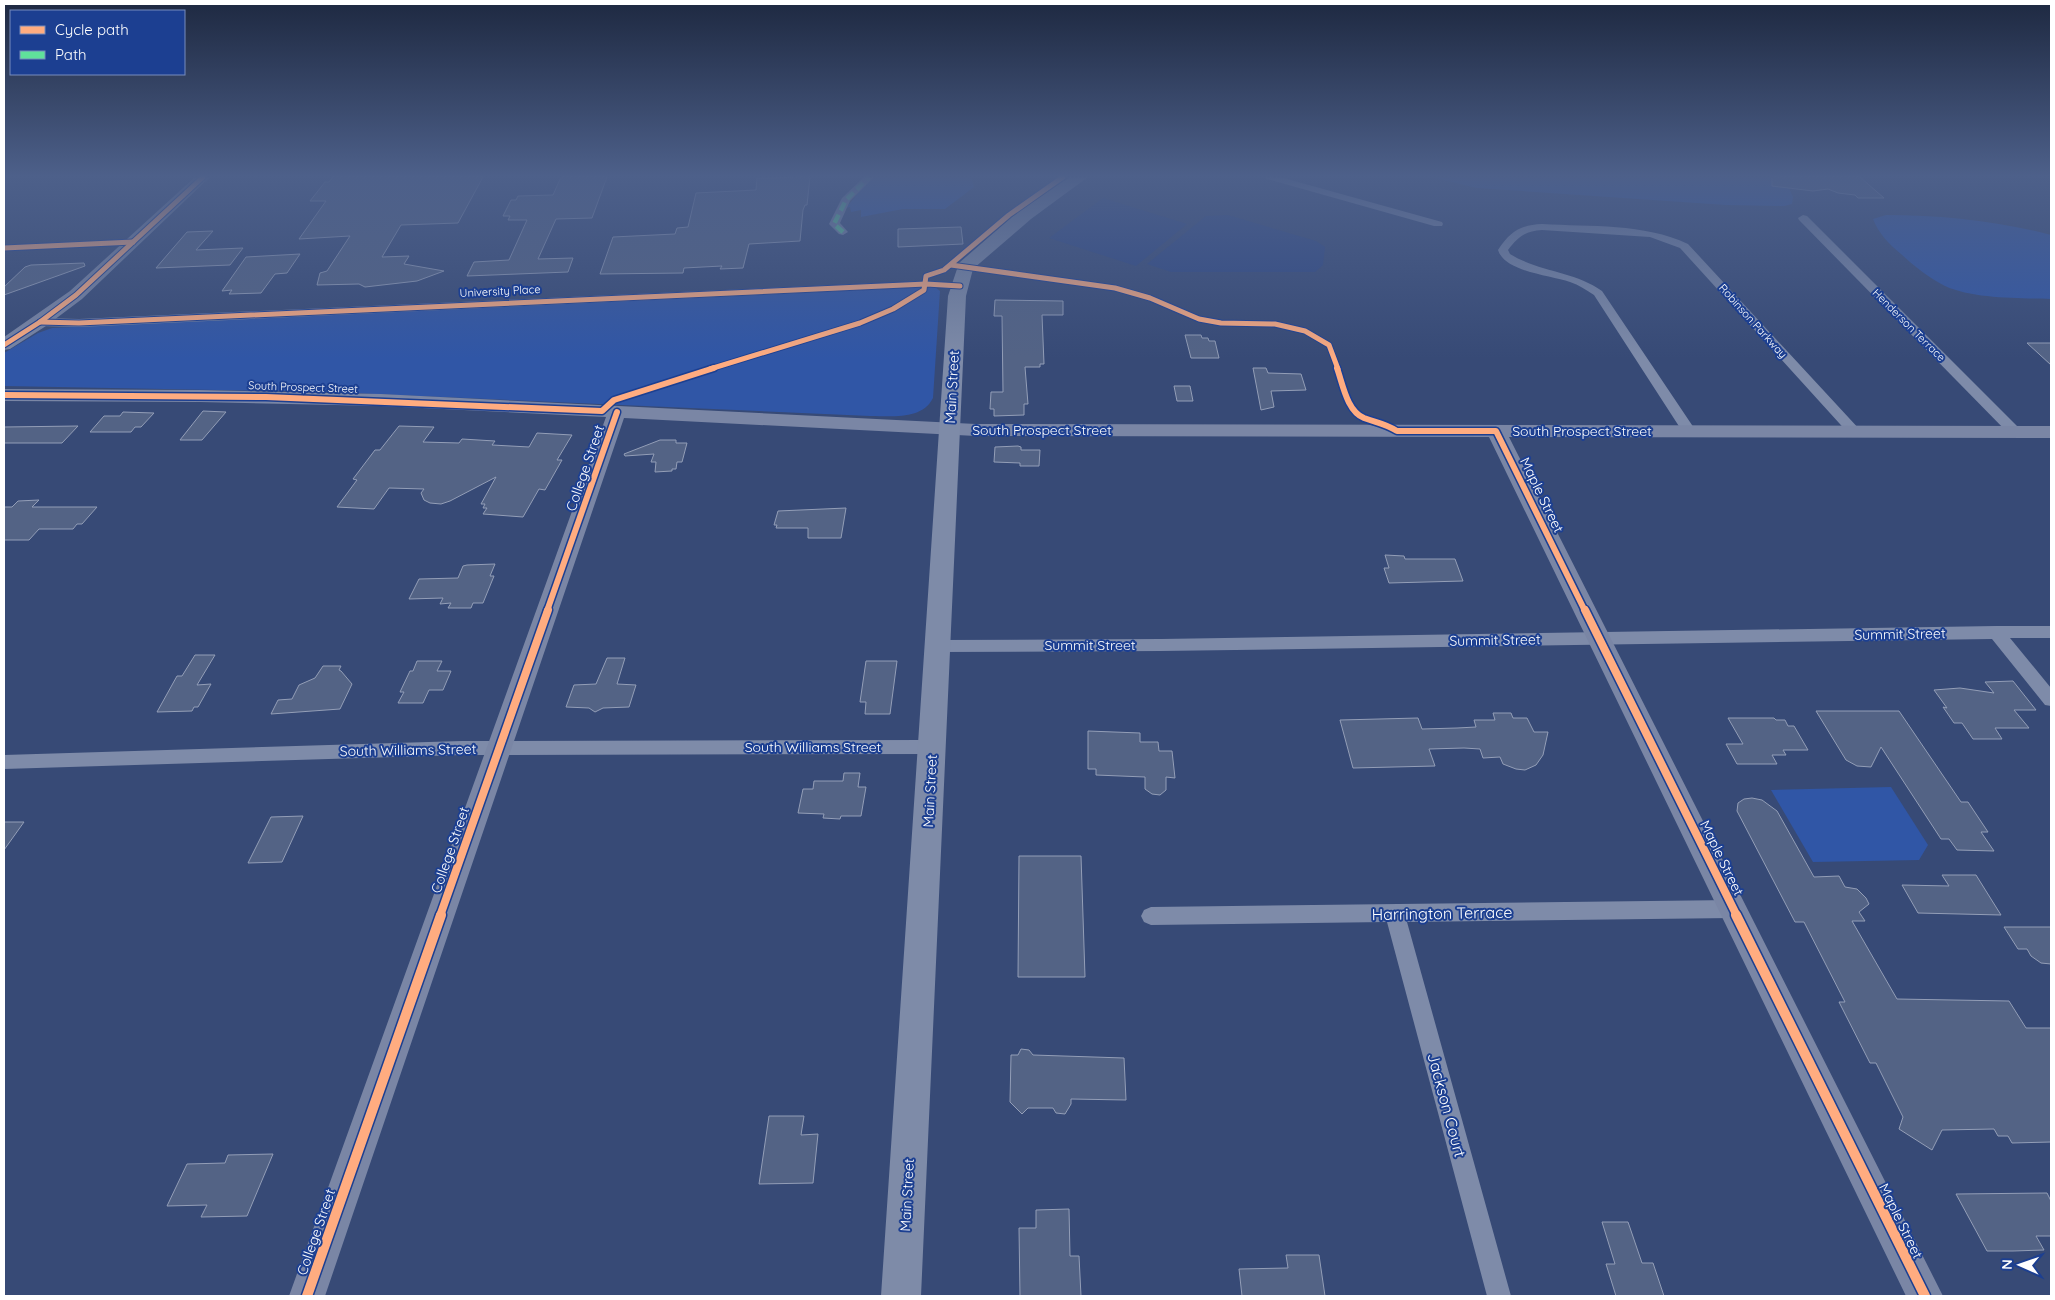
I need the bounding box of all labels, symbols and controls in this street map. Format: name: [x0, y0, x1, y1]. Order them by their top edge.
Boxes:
legend: [10, 10, 185, 75]
text: Cycle path: [55, 20, 129, 39]
text: Path: [55, 45, 87, 64]
street label: Robinson Parkway: [1716, 281, 1790, 361]
street label: University Place: [459, 282, 541, 300]
street label: Henderson Terrace: [1870, 286, 1948, 364]
street label: Main Street: [941, 350, 963, 424]
street label: South Prospect Street: [248, 378, 358, 396]
street label: South Prospect Street: [972, 421, 1112, 439]
street label: College Street: [562, 422, 608, 514]
street label: South Prospect Street: [1512, 422, 1652, 440]
street label: Maple Street: [1516, 454, 1568, 536]
street label: Summit Street: [1854, 624, 1946, 644]
street label: Summit Street: [1449, 630, 1541, 650]
street label: Summit Street: [1044, 636, 1136, 654]
street label: South Williams Street: [745, 738, 882, 756]
street label: South Williams Street: [340, 740, 477, 760]
street label: Main Street: [919, 754, 941, 828]
street label: College Street: [427, 804, 473, 896]
street label: Maple Street: [1696, 817, 1748, 899]
street label: Harrington Terrace: [1371, 902, 1513, 924]
street label: Jackson Court: [1423, 1051, 1471, 1159]
street label: Main Street: [896, 1158, 918, 1232]
street label: Maple Street: [1875, 1180, 1927, 1262]
street label: College Street: [293, 1186, 339, 1278]
north arrow: [1995, 1240, 2045, 1290]
text: N: [1998, 1259, 2016, 1270]

